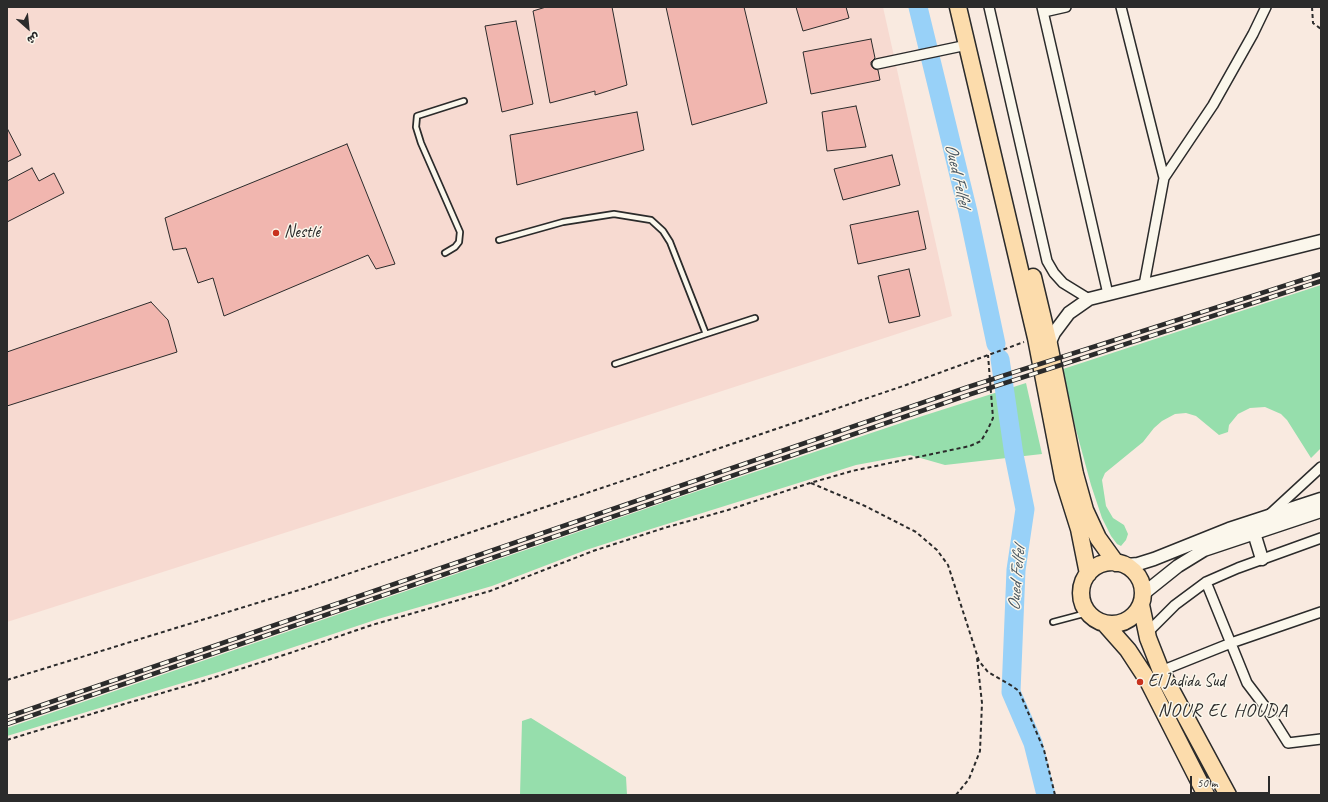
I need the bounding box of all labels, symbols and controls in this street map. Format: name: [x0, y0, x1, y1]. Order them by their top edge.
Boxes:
north arrow: [8, 8, 48, 48]
text: ش: [25, 30, 42, 48]
water label: Oued Felfel: [939, 141, 975, 209]
place label: Nestlé: [284, 223, 320, 243]
marker: Nestlé: [271, 228, 281, 238]
water label: Oued Felfel: [1003, 546, 1031, 612]
place label: El Jadida Sud: [1148, 672, 1225, 692]
marker: El Jadida Sud: [1135, 677, 1145, 687]
district label: NOUR EL HOUDA: [1159, 700, 1287, 722]
scale bar: [1192, 768, 1272, 794]
text: 50 m: [1197, 775, 1217, 791]

